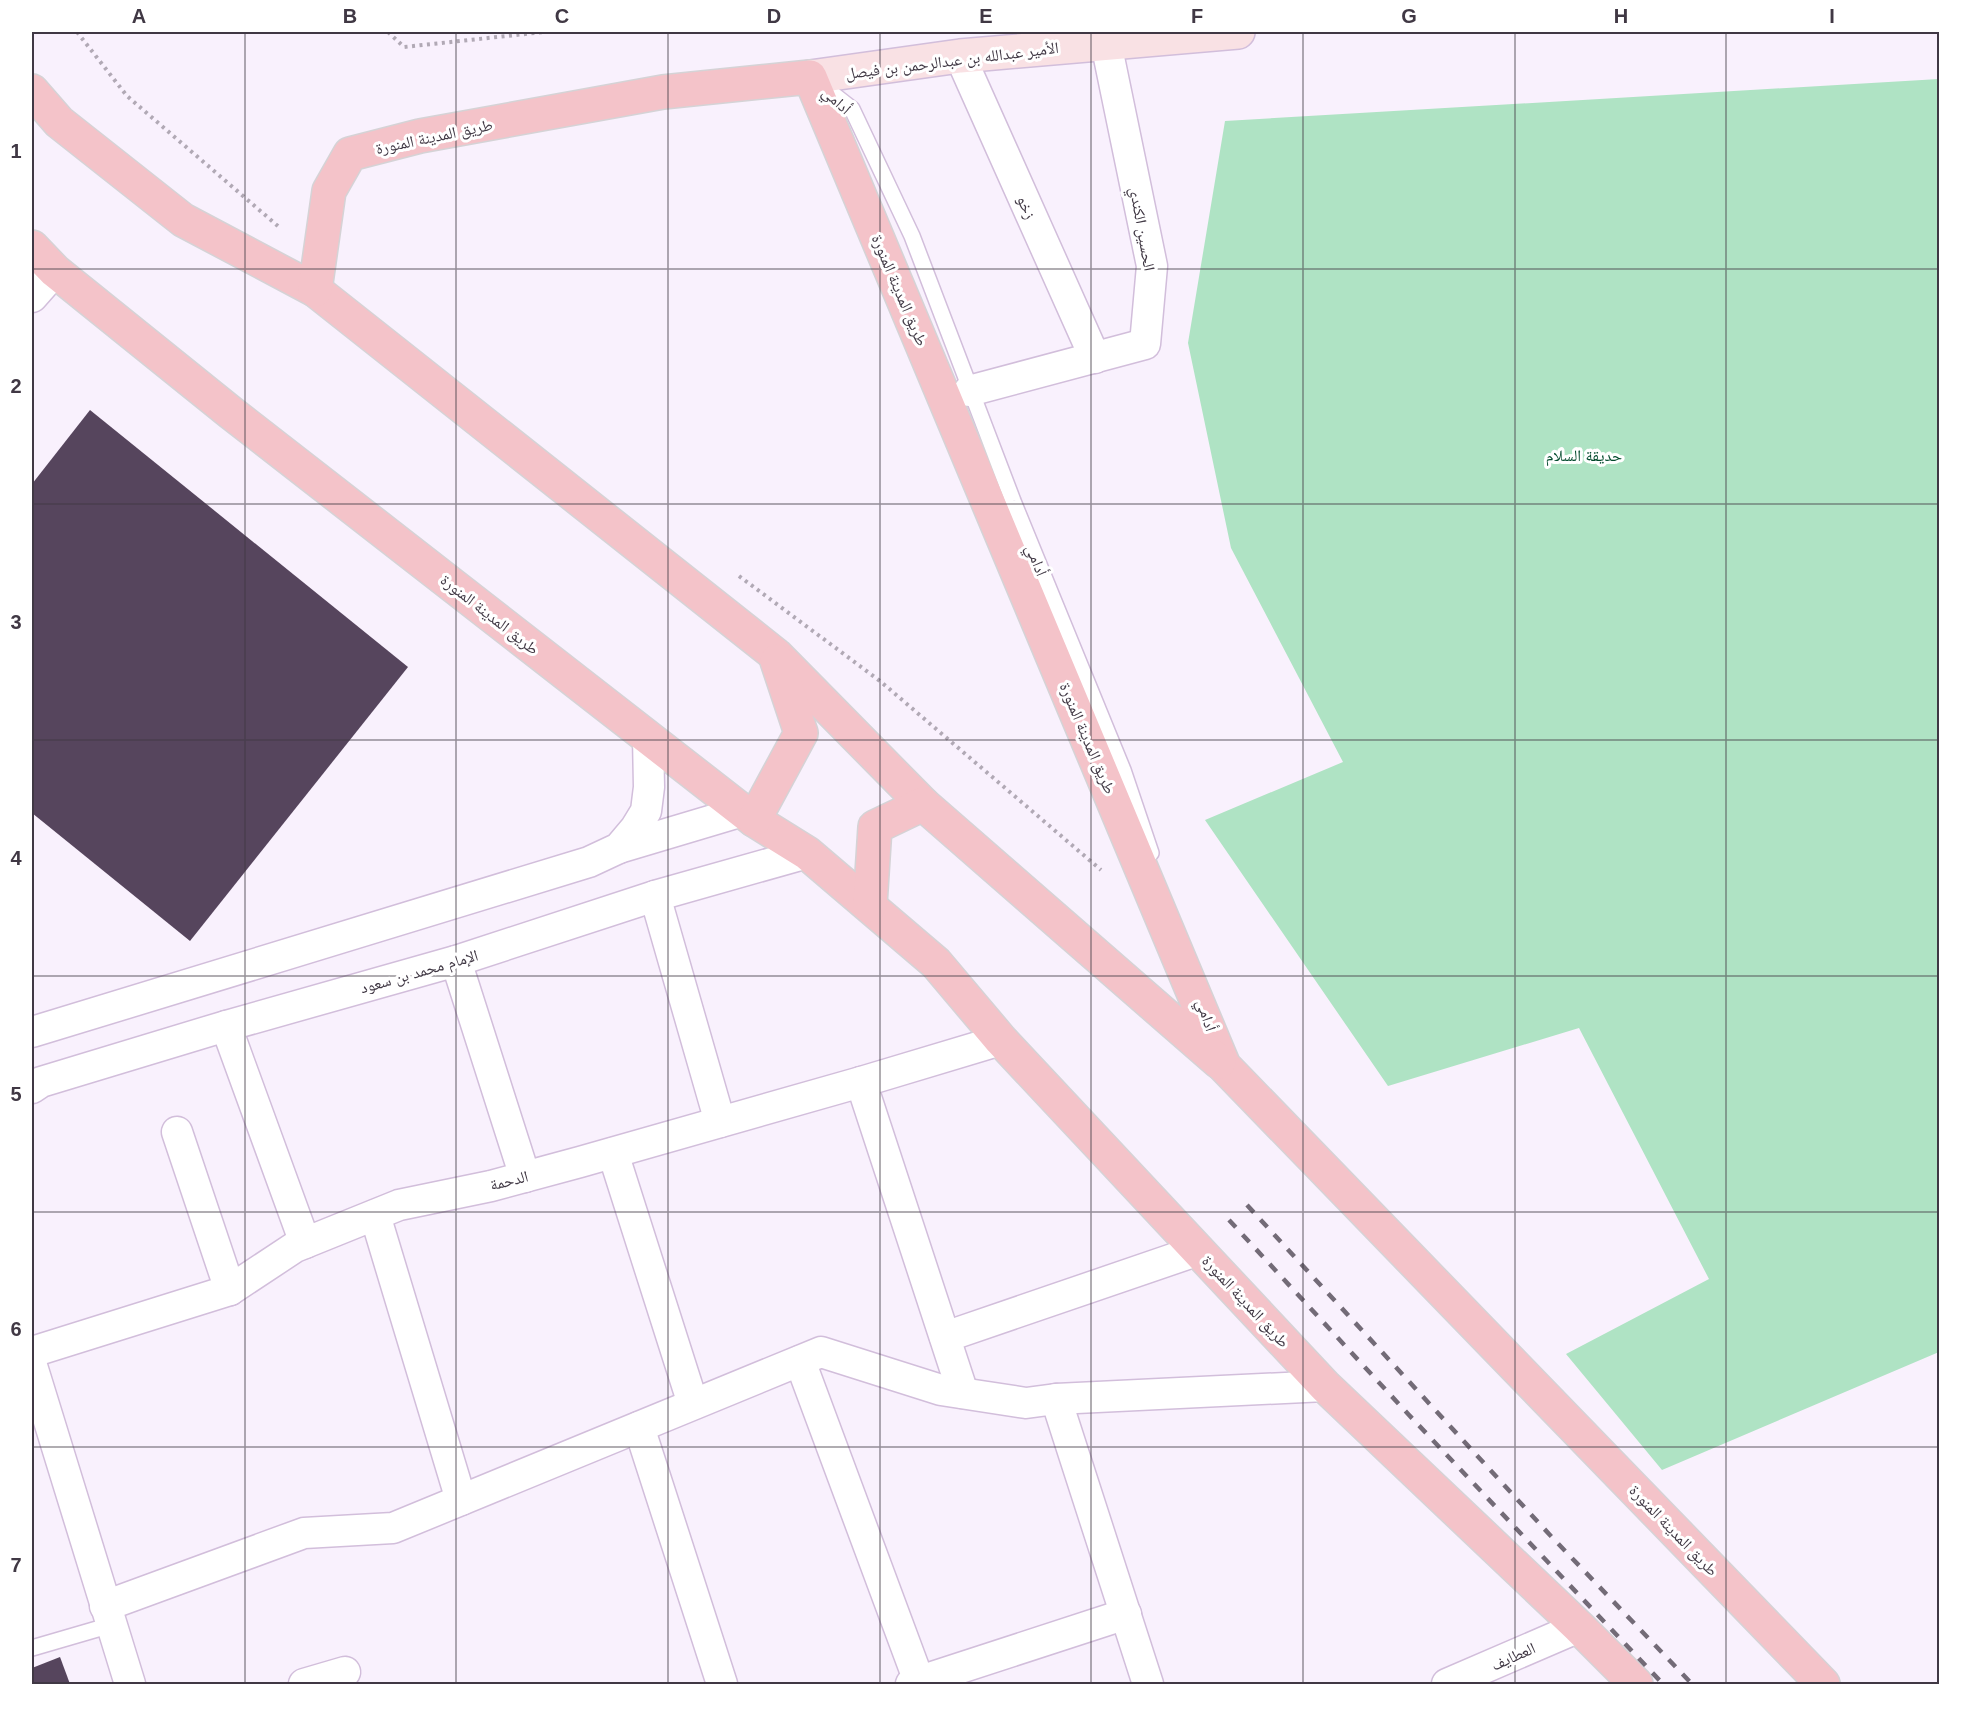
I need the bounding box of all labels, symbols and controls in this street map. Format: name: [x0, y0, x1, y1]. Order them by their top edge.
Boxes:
text: A: [132, 5, 146, 27]
text: B: [343, 5, 357, 27]
text: C: [555, 5, 569, 27]
text: D: [767, 5, 781, 27]
text: E: [979, 5, 993, 27]
text: F: [1191, 5, 1203, 27]
text: G: [1401, 5, 1417, 27]
text: H: [1614, 5, 1628, 27]
text: I: [1829, 5, 1835, 27]
street label: الأمير عبدالله بن عبدالرحمن بن فيصل: [845, 39, 1060, 84]
street label: أدامي: [816, 83, 855, 121]
street label: طريق المدينة المنورة: [374, 116, 495, 159]
text: 1: [10, 140, 22, 162]
street label: الحسين الكندي: [1123, 186, 1158, 273]
street label: زخو: [1013, 193, 1039, 222]
street label: طريق المدينة المنورة: [867, 232, 931, 349]
text: 2: [10, 375, 22, 397]
park label: حديقة السلام: [1546, 447, 1622, 466]
street label: أدامي: [1019, 542, 1051, 580]
street label: طريق المدينة المنورة: [436, 571, 542, 659]
text: 3: [10, 611, 22, 633]
street label: طريق المدينة المنورة: [1055, 680, 1119, 797]
text: 4: [10, 847, 22, 869]
street label: الإمام محمد بن سعود: [358, 947, 481, 998]
street label: أدامي: [1190, 997, 1220, 1035]
text: 5: [10, 1083, 22, 1105]
street label: الدحمة: [488, 1168, 530, 1193]
street label: طريق المدينة المنورة: [1197, 1252, 1292, 1352]
text: 6: [10, 1318, 22, 1340]
street label: طريق المدينة المنورة: [1625, 1482, 1721, 1580]
text: 7: [10, 1554, 22, 1576]
street label: العطايف: [1489, 1639, 1538, 1674]

